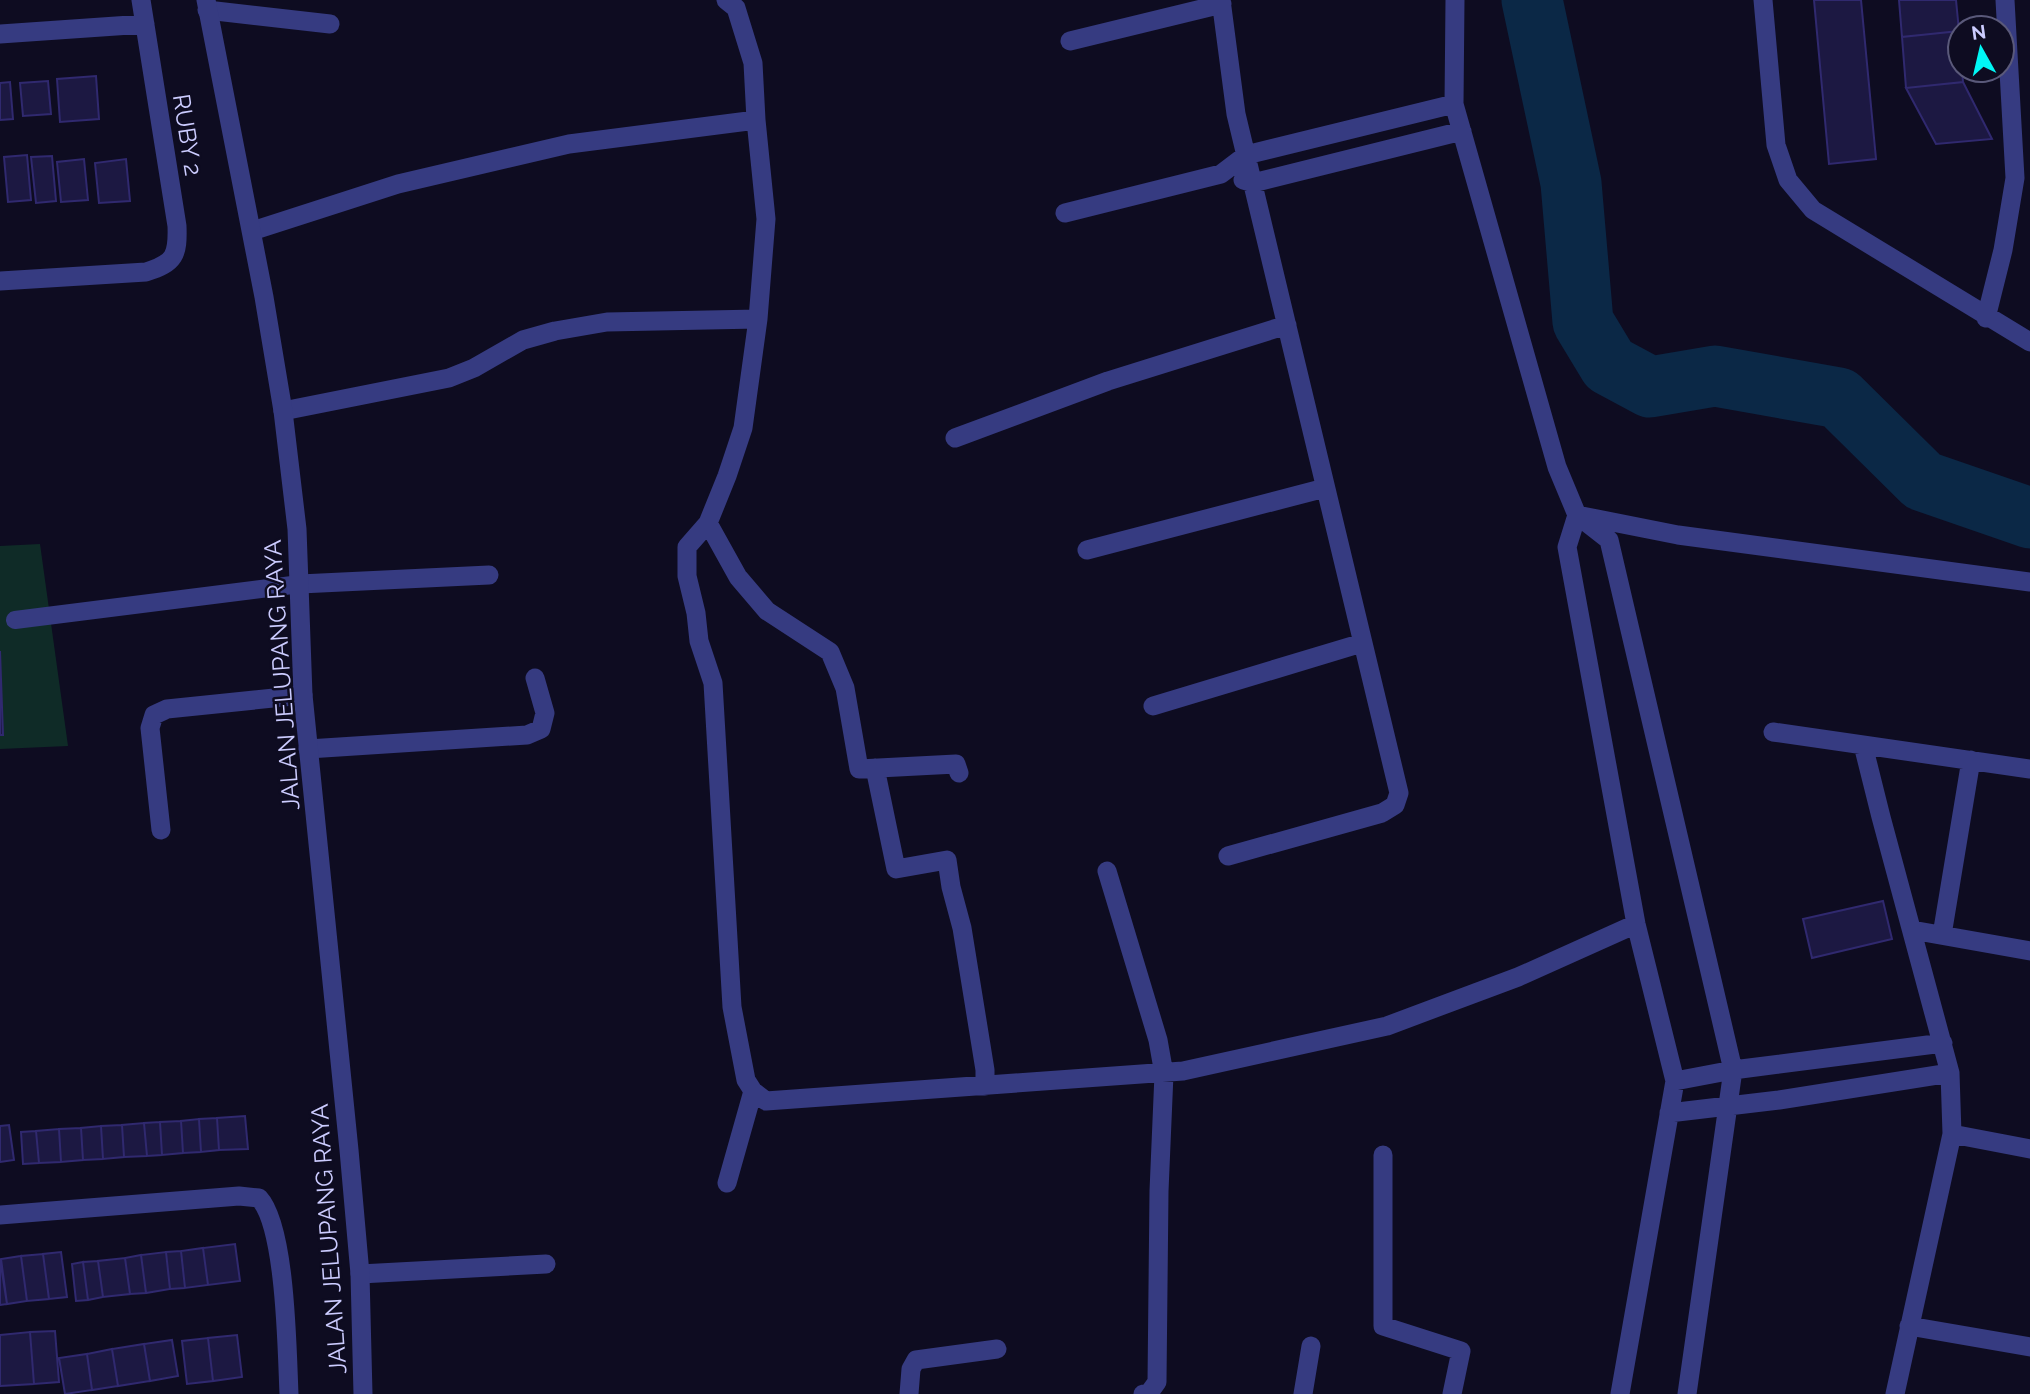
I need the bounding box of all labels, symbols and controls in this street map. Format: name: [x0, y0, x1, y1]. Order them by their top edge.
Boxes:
north arrow: [1946, 14, 2016, 84]
text: N: [1970, 20, 1987, 44]
street label: RUBY 2: [167, 92, 208, 178]
street label: JALAN JELUPANG RAYA: [258, 539, 305, 811]
street label: JALAN JELUPANG RAYA: [305, 1103, 352, 1375]

